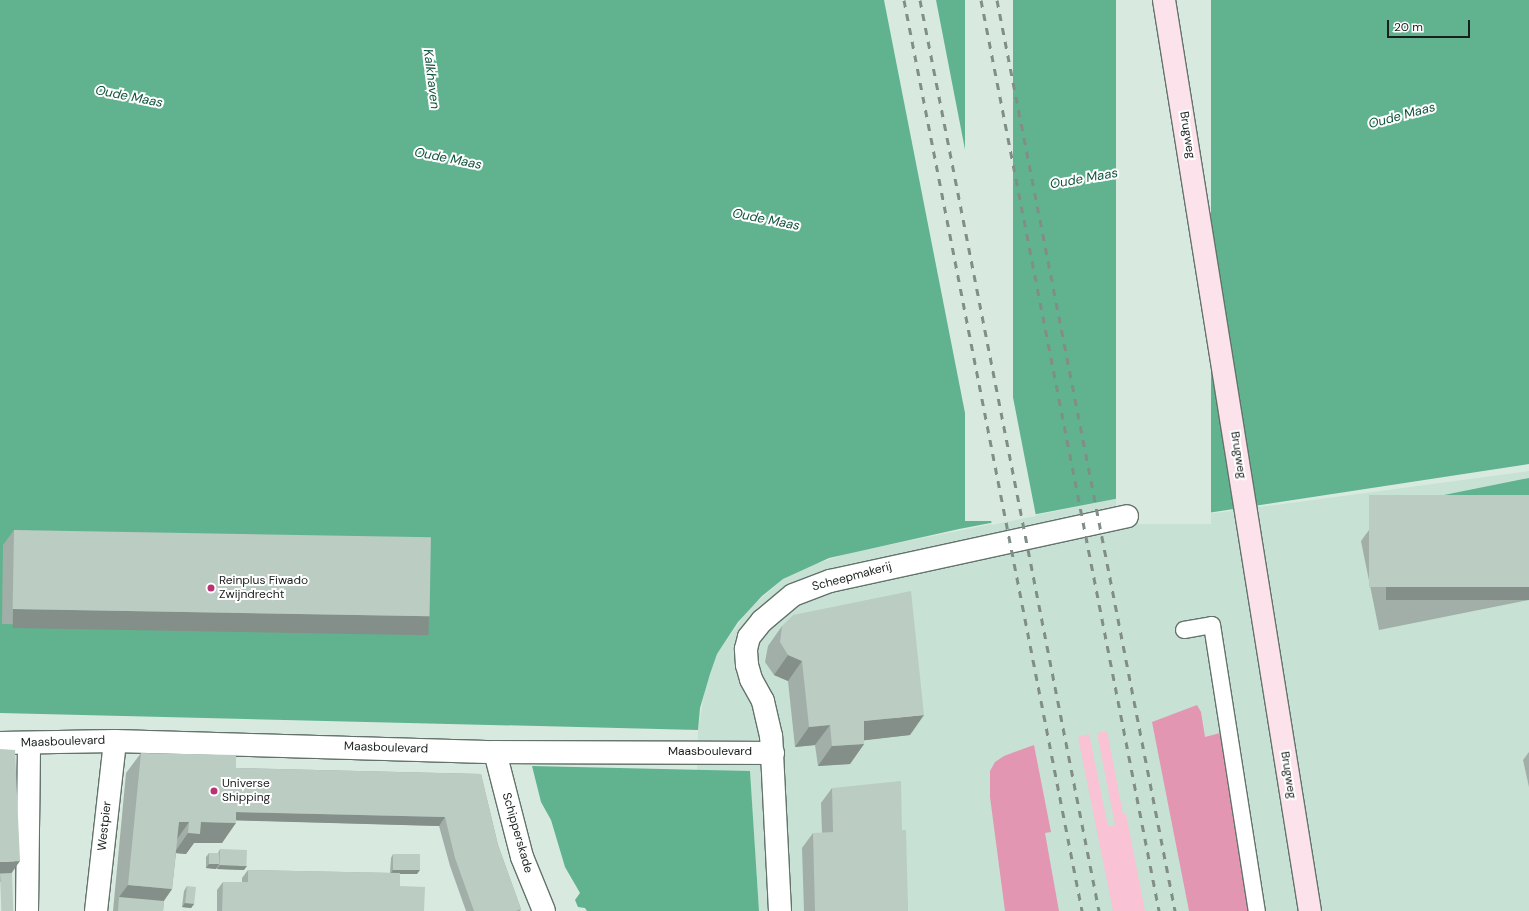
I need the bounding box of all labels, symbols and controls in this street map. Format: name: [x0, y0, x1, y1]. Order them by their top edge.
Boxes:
scale bar: [1389, 12, 1472, 38]
text: 20 m: [1394, 19, 1423, 35]
water label: Kalkhaven: [420, 48, 442, 110]
water label: Oude Maas: [94, 83, 164, 111]
water label: Oude Maas: [1367, 100, 1437, 132]
street label: Brugweg: [1176, 110, 1198, 160]
water label: Oude Maas: [413, 145, 483, 173]
water label: Oude Maas: [1049, 165, 1119, 193]
water label: Oude Maas: [731, 206, 801, 234]
street label: Brugweg: [1227, 430, 1249, 480]
street label: Scheepmakerij: [811, 559, 893, 595]
place label: Reinplus Fiwado Zwijndrecht: [219, 574, 308, 602]
marker: Reinplus Fiwado Zwijndrecht: [206, 583, 216, 593]
street label: Maasboulevard: [21, 733, 105, 751]
street label: Maasboulevard: [344, 739, 428, 757]
street label: Maasboulevard: [668, 745, 752, 759]
street label: Brugweg: [1277, 750, 1299, 800]
place label: Universe Shipping: [222, 777, 270, 805]
marker: Universe Shipping: [209, 786, 219, 796]
street label: Schipperskade: [499, 791, 535, 875]
street label: Westpier: [95, 800, 115, 852]

